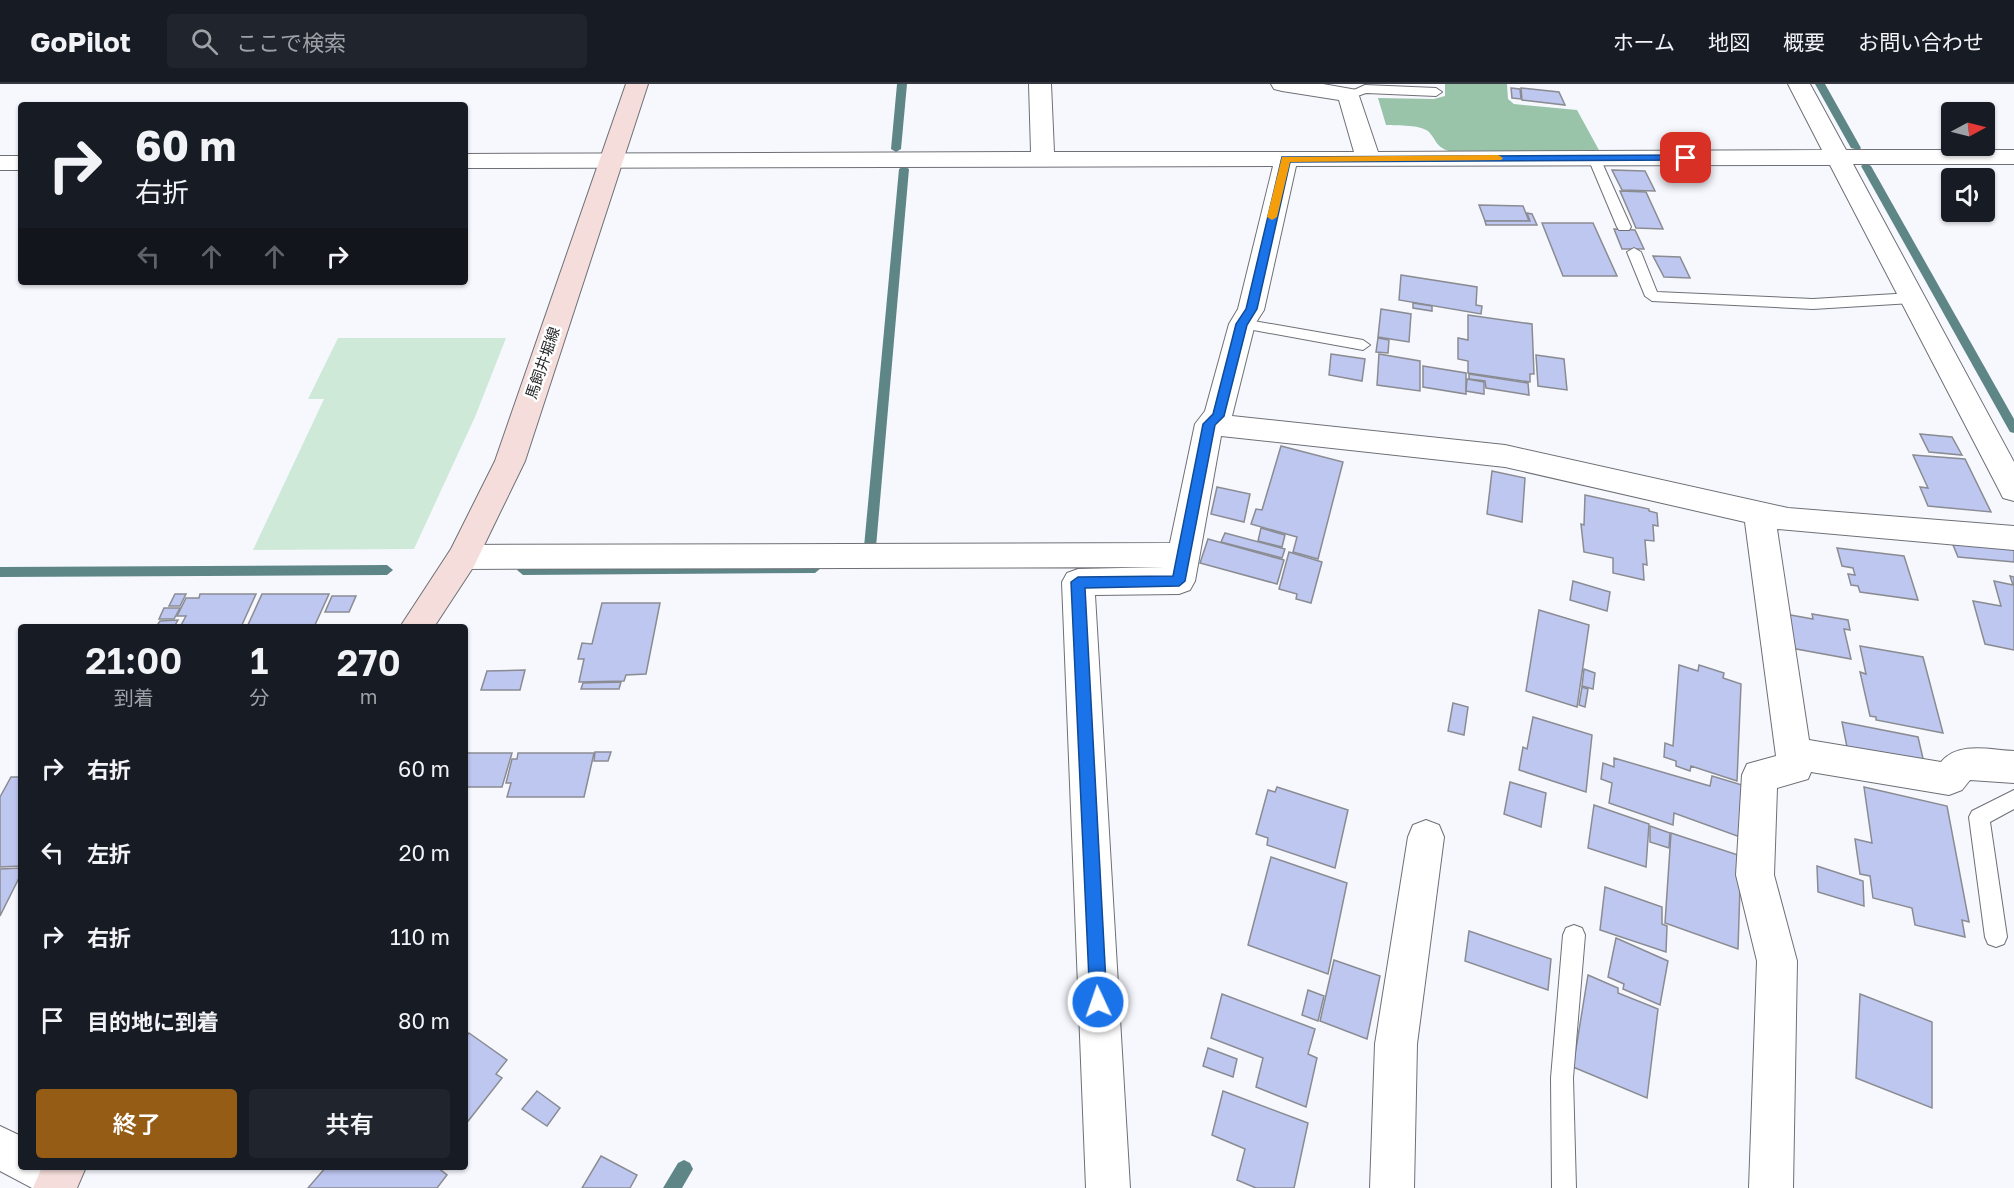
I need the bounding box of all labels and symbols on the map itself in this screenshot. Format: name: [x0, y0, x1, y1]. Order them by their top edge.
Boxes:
north arrow: [1941, 102, 1995, 156]
pin: [1660, 132, 1711, 183]
street label: 馬飼井堀線: [521, 324, 563, 401]
position arrow: [1066, 970, 1130, 1034]

